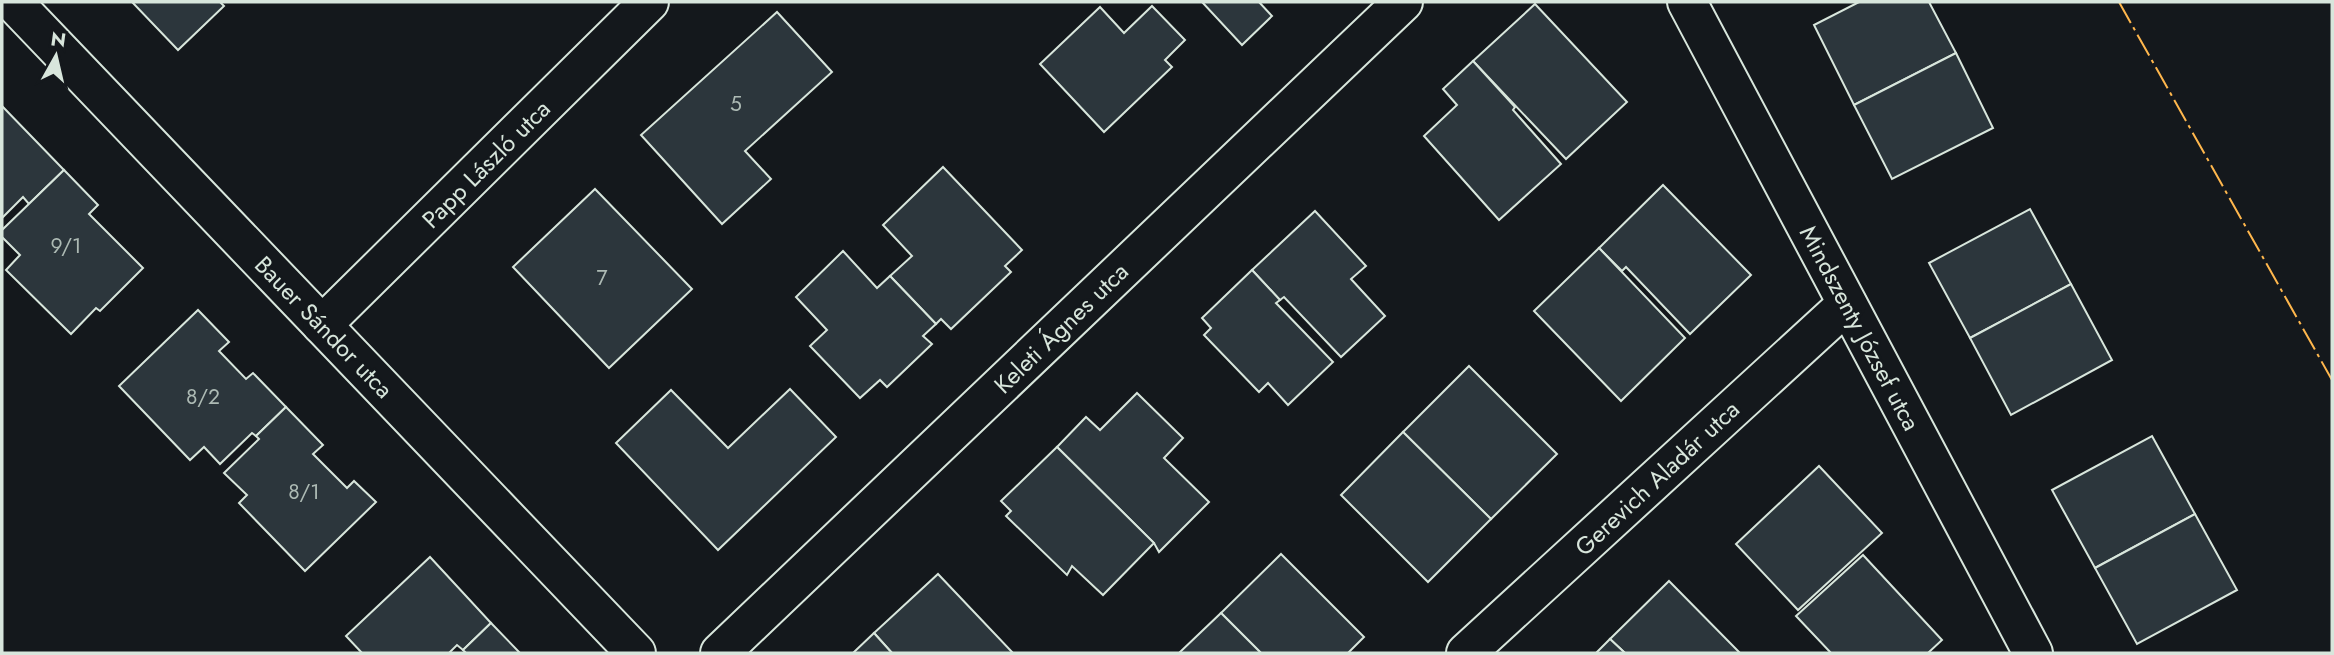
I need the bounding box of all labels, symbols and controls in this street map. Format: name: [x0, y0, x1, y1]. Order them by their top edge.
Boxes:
north arrow: [21, 21, 91, 91]
text: N: [49, 25, 68, 54]
house number: 5: [730, 89, 742, 119]
street label: Papp László utca: [414, 92, 558, 236]
street label: Mindszenty József utca: [1791, 219, 1929, 437]
house number: 9/1: [51, 231, 81, 261]
street label: Bauer Sándor utca: [247, 248, 401, 406]
street label: Keleti Ágnes utca: [986, 255, 1136, 401]
house number: 7: [596, 263, 608, 293]
house number: 8/2: [186, 382, 220, 412]
street label: Gerevich Aladár utca: [1567, 392, 1747, 564]
house number: 8/1: [288, 477, 320, 507]

